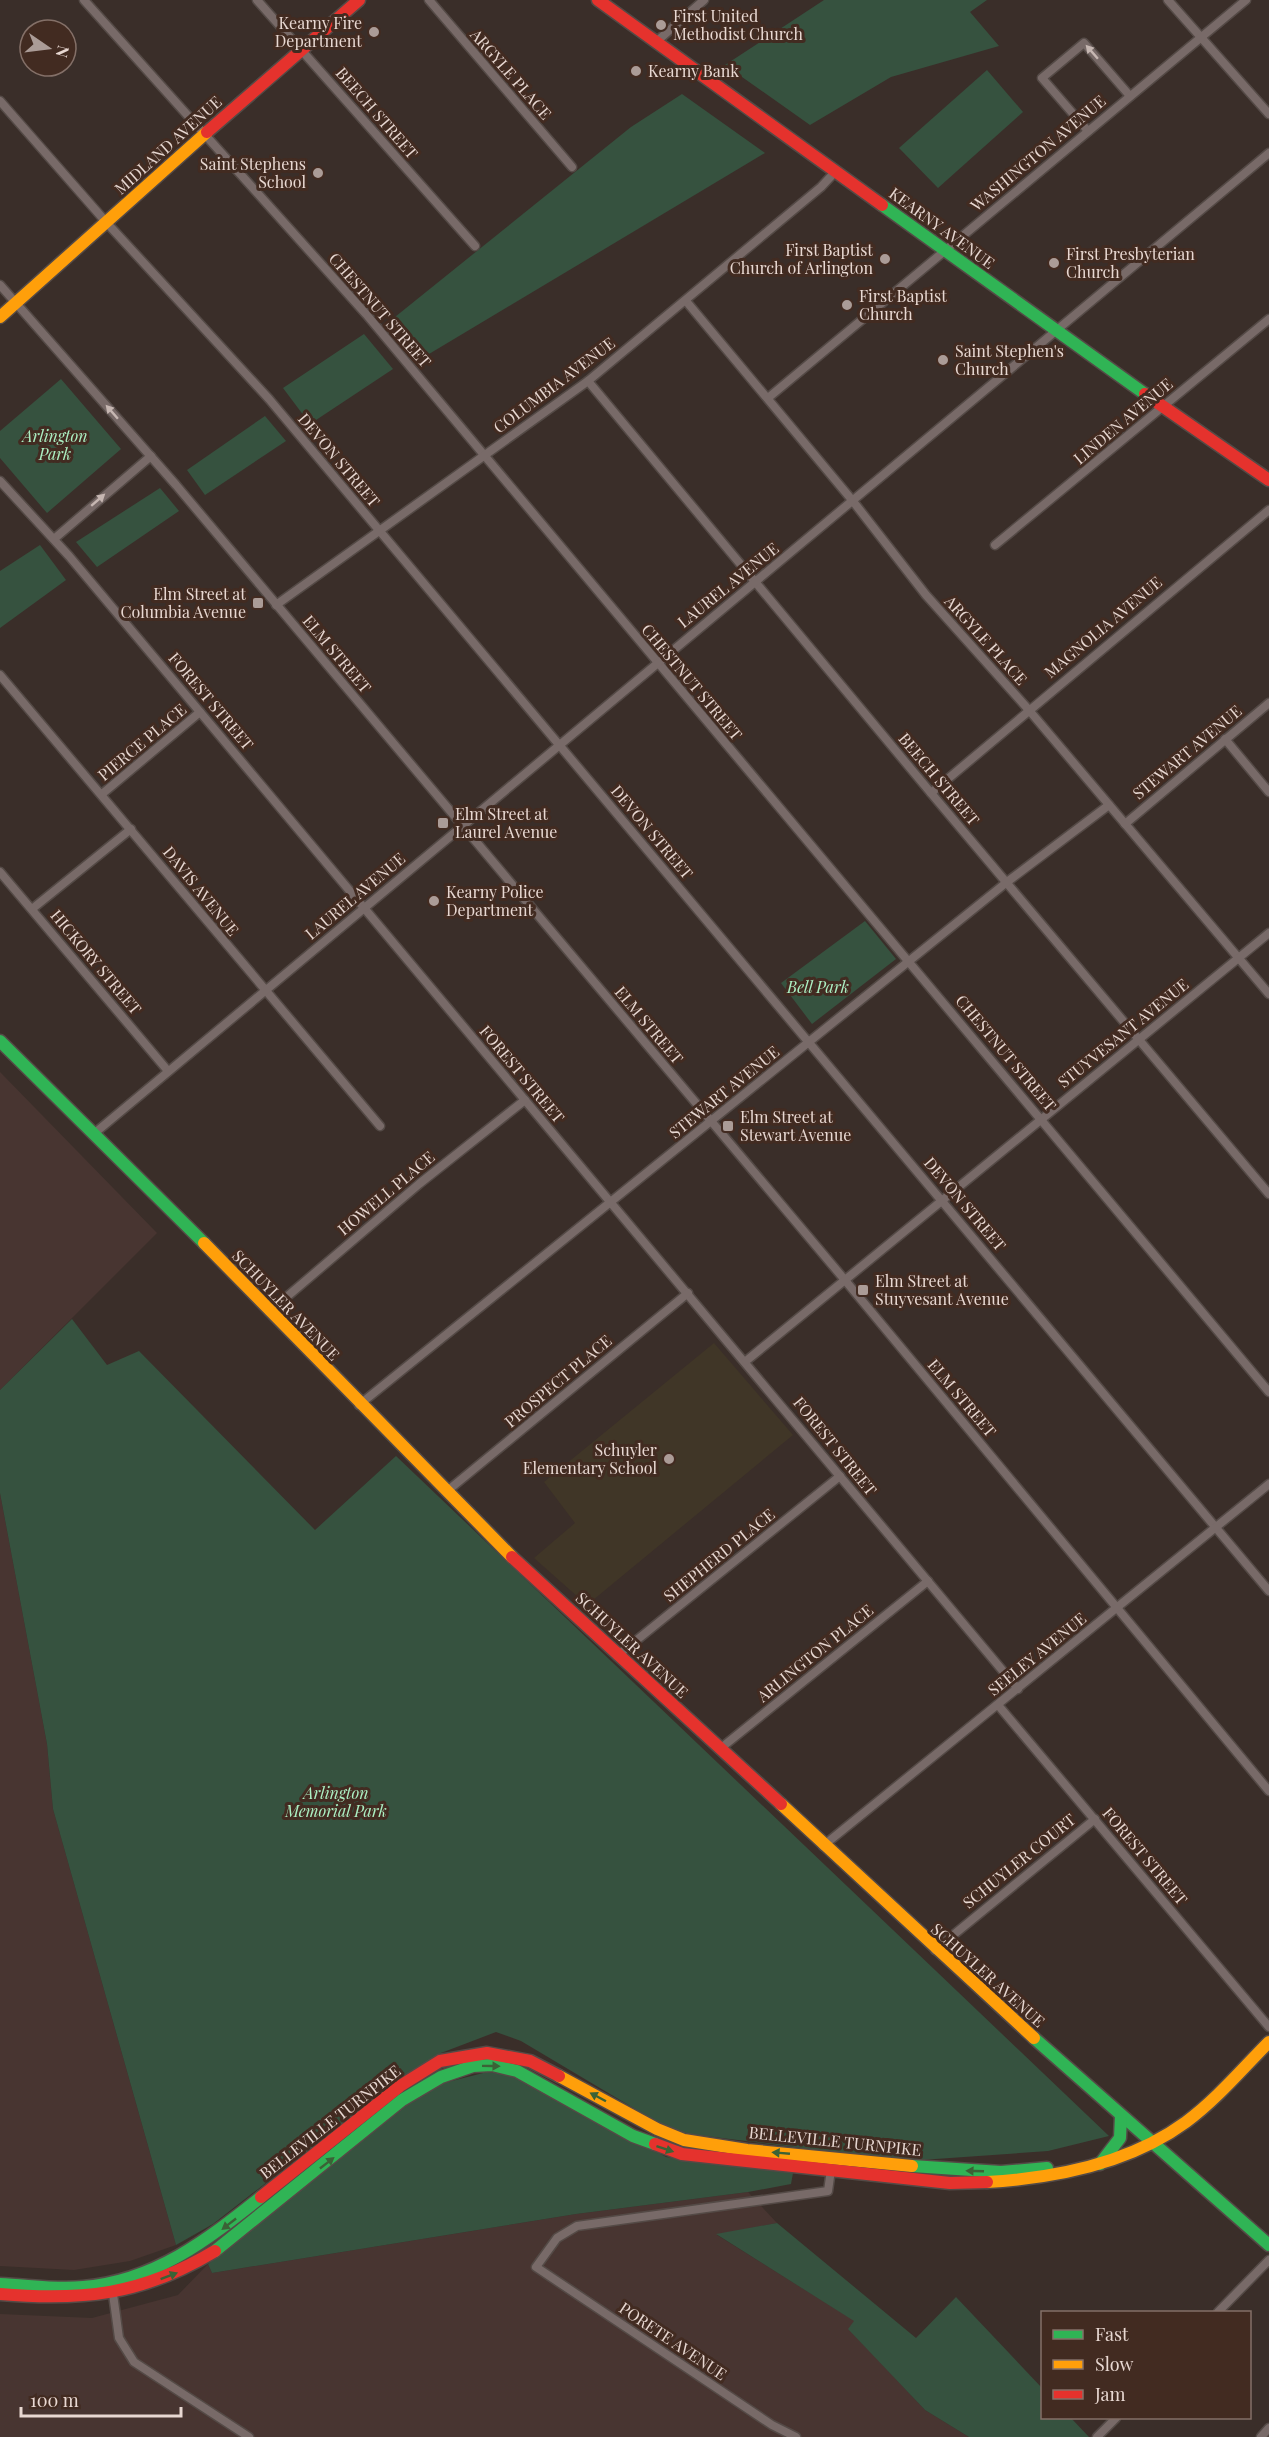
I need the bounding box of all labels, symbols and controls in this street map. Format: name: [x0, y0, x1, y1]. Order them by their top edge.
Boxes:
place label: First United Methodist Church: [673, 5, 803, 44]
place label: Kearny Fire Department: [275, 12, 362, 51]
north arrow: [18, 18, 78, 78]
marker: First United Methodist Church: [654, 18, 668, 32]
street label: ARGYLE PLACE: [466, 23, 557, 123]
marker: Kearny Fire Department: [367, 25, 381, 39]
text: N: [51, 44, 75, 60]
one-way arrow: [1086, 45, 1099, 60]
place label: Kearny Bank: [648, 60, 739, 81]
street label: BEECH STREET: [332, 62, 423, 163]
marker: Kearny Bank: [629, 64, 643, 78]
street label: WASHINGTON AVENUE: [965, 90, 1109, 216]
street label: MIDLAND AVENUE: [110, 91, 226, 198]
place label: Saint Stephens School: [200, 153, 306, 192]
marker: Saint Stephens School: [311, 166, 325, 180]
street label: KEARNY AVENUE: [886, 182, 999, 273]
place label: First Baptist Church of Arlington: [730, 239, 873, 278]
place label: First Presbyterian Church: [1066, 243, 1195, 282]
street label: CHESTNUT STREET: [325, 248, 436, 372]
marker: First Baptist Church of Arlington: [878, 252, 892, 266]
marker: First Presbyterian Church: [1047, 256, 1061, 270]
place label: First Baptist Church: [859, 285, 947, 324]
marker: First Baptist Church: [840, 298, 854, 312]
street label: COLUMBIA AVENUE: [489, 332, 619, 437]
place label: Saint Stephen's Church: [955, 340, 1064, 379]
marker: Saint Stephen's Church: [936, 353, 950, 367]
street label: LINDEN AVENUE: [1069, 373, 1177, 468]
one-way arrow: [106, 405, 119, 420]
street label: DEVON STREET: [294, 408, 385, 511]
park label: Arlington Park: [20, 425, 88, 464]
one-way arrow: [90, 494, 106, 507]
street label: LAUREL AVENUE: [673, 537, 783, 632]
street label: MAGNOLIA AVENUE: [1039, 571, 1166, 682]
place label: Elm Street at Columbia Avenue: [121, 583, 246, 622]
street label: ARGYLE PLACE: [940, 590, 1032, 689]
marker: Elm Street at Columbia Avenue: [251, 596, 265, 610]
street label: ELM STREET: [299, 610, 376, 697]
street label: CHESTNUT STREET: [638, 619, 747, 744]
street label: FOREST STREET: [164, 647, 258, 754]
street label: PIERCE PLACE: [93, 699, 190, 785]
street label: STEWART AVENUE: [1128, 700, 1246, 803]
street label: BEECH STREET: [894, 728, 984, 829]
street label: DEVON STREET: [607, 780, 698, 883]
place label: Elm Street at Laurel Avenue: [455, 803, 557, 842]
marker: Elm Street at Laurel Avenue: [436, 816, 450, 830]
street label: DAVIS AVENUE: [159, 842, 244, 940]
street label: LAUREL AVENUE: [300, 848, 409, 944]
place label: Kearny Police Department: [446, 881, 544, 920]
marker: Kearny Police Department: [427, 894, 441, 908]
street label: HICKORY STREET: [46, 905, 146, 1019]
street label: STUYVESANT AVENUE: [1053, 973, 1192, 1092]
park label: Bell Park: [786, 976, 849, 997]
street label: ELM STREET: [611, 981, 688, 1068]
street label: CHESTNUT STREET: [952, 990, 1061, 1115]
street label: FOREST STREET: [475, 1020, 569, 1127]
street label: STEWART AVENUE: [664, 1041, 783, 1143]
place label: Elm Street at Stewart Avenue: [740, 1106, 851, 1145]
marker: Elm Street at Stewart Avenue: [721, 1119, 735, 1133]
street label: HOWELL PLACE: [333, 1146, 438, 1239]
street label: DEVON STREET: [920, 1152, 1011, 1255]
street label: SCHUYLER AVENUE: [228, 1245, 345, 1364]
place label: Elm Street at Stuyvesant Avenue: [875, 1270, 1009, 1309]
marker: Elm Street at Stuyvesant Avenue: [856, 1283, 870, 1297]
street label: PROSPECT PLACE: [500, 1330, 615, 1432]
street label: ELM STREET: [924, 1354, 1001, 1441]
street label: FOREST STREET: [789, 1392, 882, 1499]
place label: Schuyler Elementary School: [523, 1439, 657, 1478]
marker: Schuyler Elementary School: [662, 1452, 676, 1466]
street label: SHEPHERD PLACE: [659, 1503, 779, 1606]
street label: SCHUYLER AVENUE: [572, 1587, 693, 1702]
street label: ARLINGTON PLACE: [751, 1599, 877, 1707]
street label: SEELEY AVENUE: [983, 1607, 1090, 1700]
park label: Arlington Memorial Park: [284, 1782, 387, 1821]
street label: FOREST STREET: [1098, 1802, 1192, 1909]
street label: SCHUYLER COURT: [958, 1809, 1079, 1913]
street label: SCHUYLER AVENUE: [927, 1918, 1050, 2031]
street label: BELLEVILLE TURNPIKE: [255, 2060, 404, 2183]
one-way arrow: [481, 2061, 500, 2071]
one-way arrow: [589, 2092, 606, 2102]
street label: BELLEVILLE TURNPIKE: [748, 2121, 922, 2160]
one-way arrow: [656, 2144, 674, 2154]
one-way arrow: [772, 2148, 791, 2157]
one-way arrow: [319, 2157, 334, 2169]
one-way arrow: [966, 2167, 985, 2176]
one-way arrow: [221, 2217, 236, 2229]
one-way arrow: [160, 2271, 178, 2281]
street label: PORETE AVENUE: [615, 2297, 731, 2384]
legend: [1041, 2311, 1251, 2419]
text: Fast: [1095, 2322, 1129, 2346]
text: Slow: [1095, 2352, 1133, 2376]
scale bar: [21, 2380, 182, 2418]
text: Jam: [1094, 2382, 1125, 2406]
text: 100 m: [30, 2388, 79, 2412]

